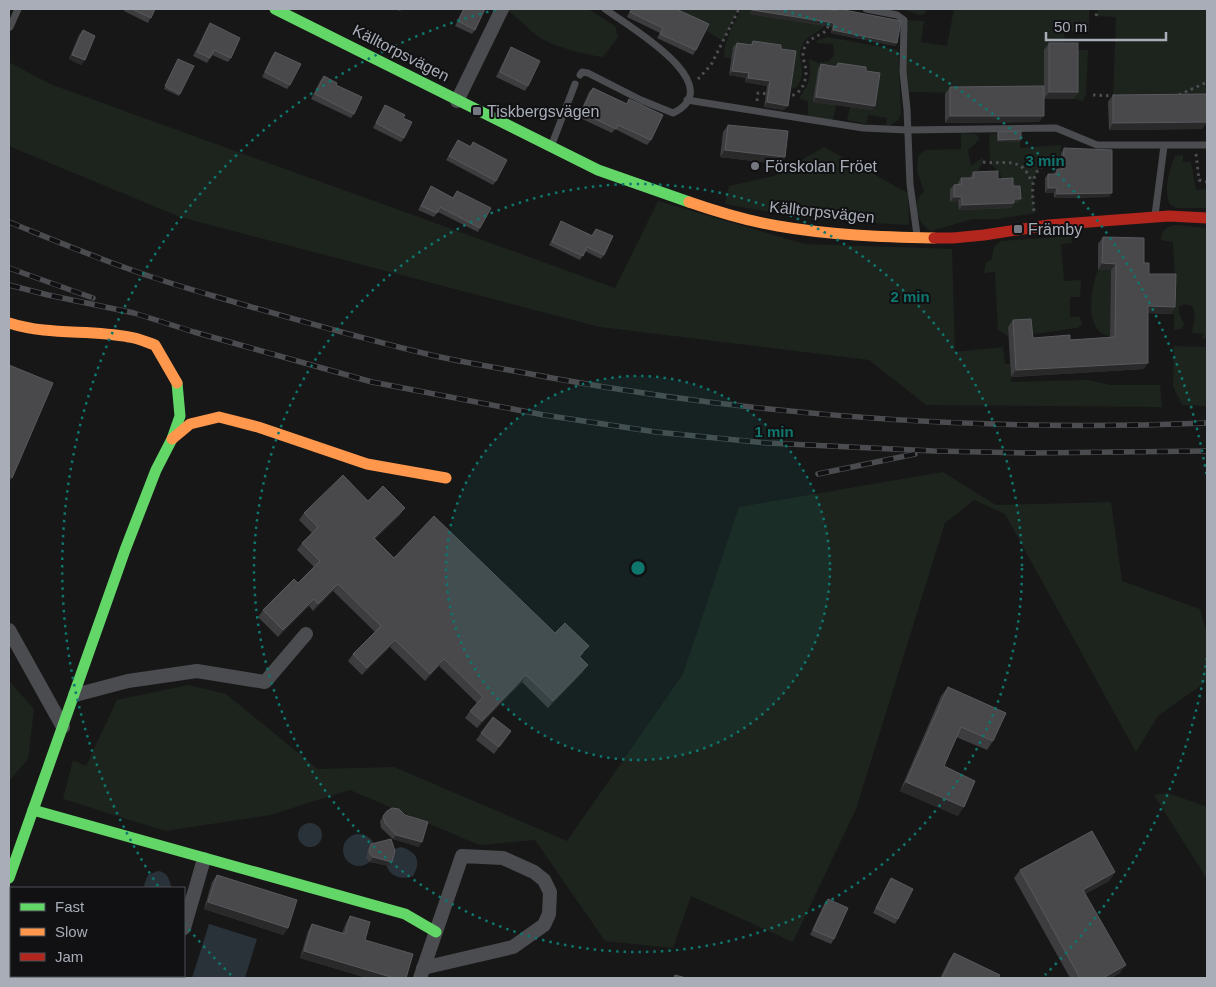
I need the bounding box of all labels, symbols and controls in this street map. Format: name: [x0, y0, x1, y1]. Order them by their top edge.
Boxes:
scale bar: [1046, 10, 1166, 42]
text: 50 m: [1054, 18, 1087, 35]
street label: Källtorpsvägen: [350, 21, 452, 85]
place label: Tiskbergsvägen: [487, 103, 599, 120]
marker: Tiskbergsvägen: [471, 105, 483, 117]
text: 3 min: [1025, 152, 1065, 169]
place label: Förskolan Fröet: [765, 158, 878, 175]
marker: Förskolan Fröet: [749, 160, 761, 172]
street label: Källtorpsvägen: [768, 198, 876, 226]
place label: Främby: [1028, 221, 1082, 238]
marker: Främby: [1012, 223, 1024, 235]
text: 2 min: [890, 288, 930, 305]
text: 1 min: [754, 423, 794, 440]
centre of rings: [629, 559, 647, 577]
legend: [10, 887, 185, 977]
text: Fast: [55, 898, 85, 915]
text: Slow: [55, 923, 88, 940]
text: Jam: [55, 948, 83, 965]

